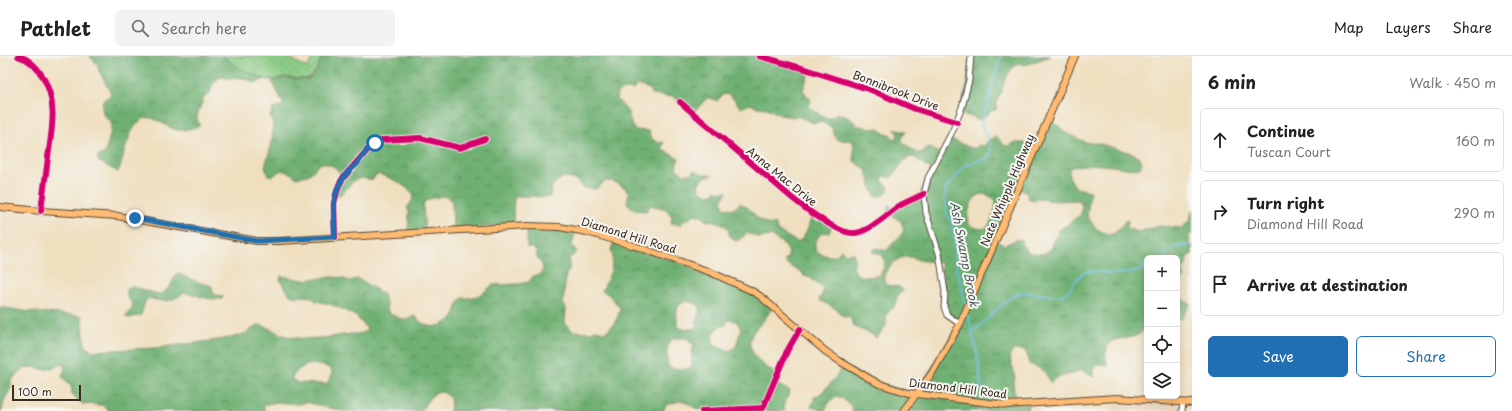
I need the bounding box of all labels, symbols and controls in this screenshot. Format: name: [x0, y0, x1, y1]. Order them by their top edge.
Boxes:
search box: [115, 10, 395, 46]
text: Pathlet: [20, 14, 91, 42]
text: Search here: [161, 16, 247, 39]
icon: search: [129, 17, 151, 39]
text: Map: [1334, 17, 1364, 38]
text: Layers: [1386, 17, 1431, 38]
text: Share: [1453, 17, 1492, 38]
street label: Bonnibrook Drive: [850, 66, 942, 114]
text: 6 min: [1208, 69, 1256, 95]
text: Walk · 450 m: [1410, 73, 1496, 92]
text: Continue: [1247, 119, 1315, 142]
icon: ahead: [1209, 129, 1231, 151]
street label: Nate Whipple Highway: [976, 131, 1038, 249]
text: 160 m: [1456, 131, 1495, 150]
route start: [366, 134, 384, 152]
street label: Anna Mac Drive: [743, 142, 821, 210]
text: Tuscan Court: [1247, 142, 1331, 161]
text: Turn right: [1247, 191, 1324, 214]
water label: Ash Swamp Brook: [946, 200, 984, 309]
icon: right: [1209, 201, 1231, 223]
text: 290 m: [1454, 203, 1495, 222]
route end: [126, 209, 144, 227]
street label: Diamond Hill Road: [579, 212, 679, 258]
text: Diamond Hill Road: [1247, 214, 1364, 233]
map controls: [1144, 255, 1180, 399]
button: +: [1144, 255, 1180, 291]
icon: arrive: [1209, 273, 1231, 295]
text: Arrive at destination: [1247, 273, 1408, 296]
button: −: [1144, 291, 1180, 327]
button: locate: [1144, 327, 1180, 363]
button: Save: [1208, 336, 1348, 377]
button: Share: [1356, 336, 1496, 377]
button: layers: [1144, 363, 1180, 399]
street label: Diamond Hill Road: [908, 374, 1009, 403]
scale bar: [12, 383, 81, 402]
text: 100 m: [18, 383, 52, 400]

